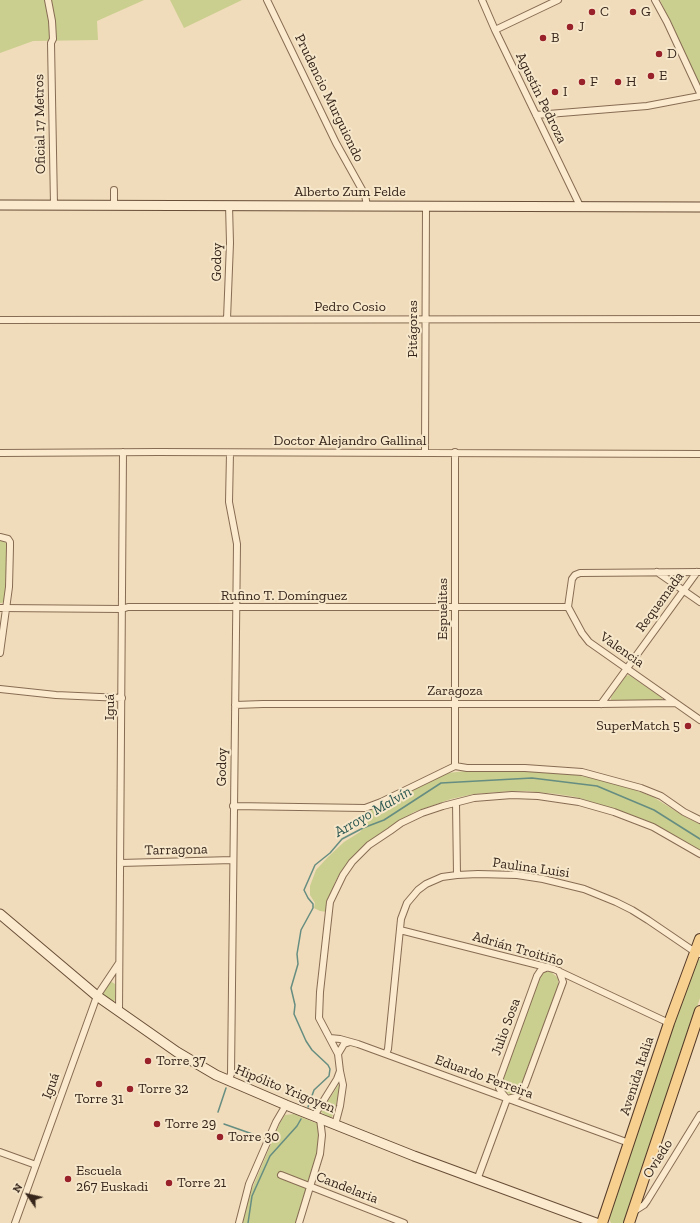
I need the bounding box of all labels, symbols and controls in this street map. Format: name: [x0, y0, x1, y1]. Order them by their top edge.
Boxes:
place label: C: [600, 4, 609, 20]
place label: G: [641, 4, 651, 20]
marker: C: [587, 7, 597, 17]
marker: G: [628, 7, 638, 17]
place label: J: [578, 19, 584, 35]
marker: J: [565, 22, 575, 32]
place label: B: [551, 30, 559, 46]
street label: Prudencio Murguiondo: [291, 31, 367, 165]
marker: B: [538, 33, 548, 43]
place label: D: [667, 46, 677, 62]
marker: D: [654, 49, 664, 59]
street label: Agustín Pedroza: [512, 50, 570, 146]
place label: E: [659, 68, 667, 84]
marker: E: [646, 71, 656, 81]
street label: Oficial 17 Metros: [31, 74, 49, 174]
place label: F: [590, 74, 598, 90]
place label: H: [626, 74, 637, 90]
marker: F: [577, 77, 587, 87]
marker: H: [613, 77, 623, 87]
place label: I: [563, 84, 568, 100]
marker: I: [550, 87, 560, 97]
street label: Alberto Zum Felde: [294, 184, 406, 200]
street label: Godoy: [208, 243, 226, 281]
street label: Pedro Cosio: [314, 299, 386, 315]
street label: Pitágoras: [405, 300, 421, 358]
street label: Doctor Alejandro Gallinal: [274, 433, 426, 449]
street label: Requemada: [633, 569, 687, 635]
street label: Espuelitas: [435, 578, 451, 640]
street label: Rufino T. Domínguez: [221, 588, 347, 604]
street label: Valencia: [597, 629, 647, 671]
street label: Zaragoza: [427, 683, 483, 699]
street label: Iguá: [102, 694, 118, 720]
place label: SuperMatch 5: [596, 718, 680, 734]
marker: SuperMatch 5: [683, 721, 693, 731]
street label: Godoy: [213, 748, 231, 786]
water label: Arroyo Malvín: [331, 783, 415, 841]
street label: Tarragona: [144, 841, 208, 859]
street label: Paulina Luisi: [491, 854, 571, 882]
street label: Adrián Troitiño: [470, 928, 566, 970]
street label: Julio Sosa: [488, 996, 524, 1058]
street label: Avenida Italia: [616, 1034, 658, 1118]
street label: Eduardo Ferreira: [433, 1051, 535, 1103]
place label: Torre 37: [156, 1053, 206, 1069]
marker: Torre 37: [143, 1056, 153, 1066]
street label: Hipólito Yrigoyen: [233, 1061, 337, 1117]
street label: Iguá: [39, 1071, 63, 1101]
marker: Torre 31: [94, 1079, 104, 1089]
place label: Torre 32: [138, 1081, 189, 1097]
marker: Torre 32: [125, 1084, 135, 1094]
place label: Torre 31: [75, 1091, 123, 1107]
place label: Torre 29: [165, 1116, 216, 1132]
marker: Torre 29: [152, 1119, 162, 1129]
place label: Torre 30: [228, 1129, 279, 1145]
marker: Torre 30: [215, 1132, 225, 1142]
street label: Oviedo: [640, 1136, 676, 1182]
place label: Escuela 267 Euskadi: [76, 1163, 148, 1196]
street label: Candelaria: [314, 1168, 380, 1208]
marker: Escuela 267 Euskadi: [63, 1174, 73, 1184]
north arrow: [8, 1175, 48, 1215]
place label: Torre 21: [177, 1175, 226, 1191]
marker: Torre 21: [164, 1178, 174, 1188]
text: N: [10, 1181, 25, 1195]

